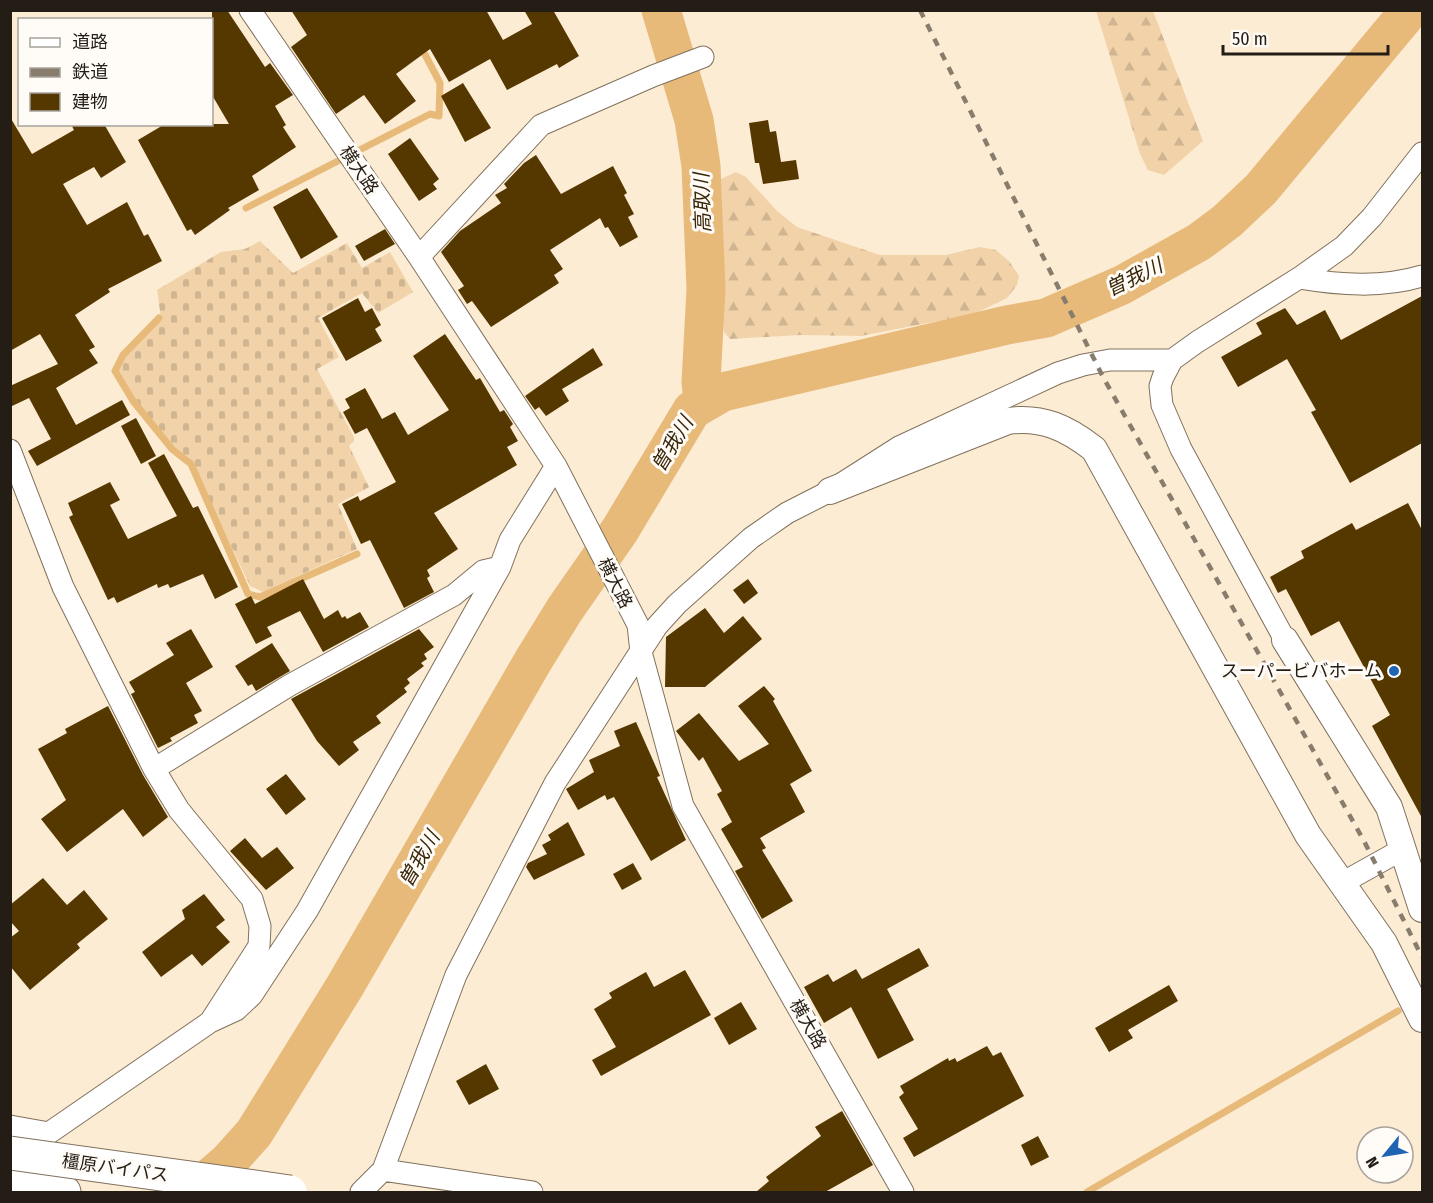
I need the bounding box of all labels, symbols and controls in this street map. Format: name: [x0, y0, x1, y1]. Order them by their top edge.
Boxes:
legend: [18, 18, 213, 126]
scale bar: [1223, 18, 1388, 56]
text: 50 m: [1232, 28, 1268, 50]
text: 道路: [72, 31, 108, 53]
text: 鉄道: [72, 61, 108, 83]
text: 建物: [72, 91, 108, 113]
street label: 横大路: [335, 141, 383, 199]
water label: 高取川: [689, 171, 715, 233]
water label: 曽我川: [1102, 252, 1168, 301]
water label: 曽我川: [646, 410, 699, 476]
street label: 横大路: [593, 554, 637, 612]
place label: スーパービバホーム: [1221, 660, 1382, 682]
marker: スーパービバホーム: [1387, 664, 1401, 678]
water label: 曽我川: [394, 825, 445, 891]
street label: 横大路: [785, 995, 831, 1053]
north arrow: [1355, 1125, 1415, 1185]
street label: 橿原バイパス: [60, 1150, 170, 1186]
text: N: [1362, 1153, 1383, 1171]

